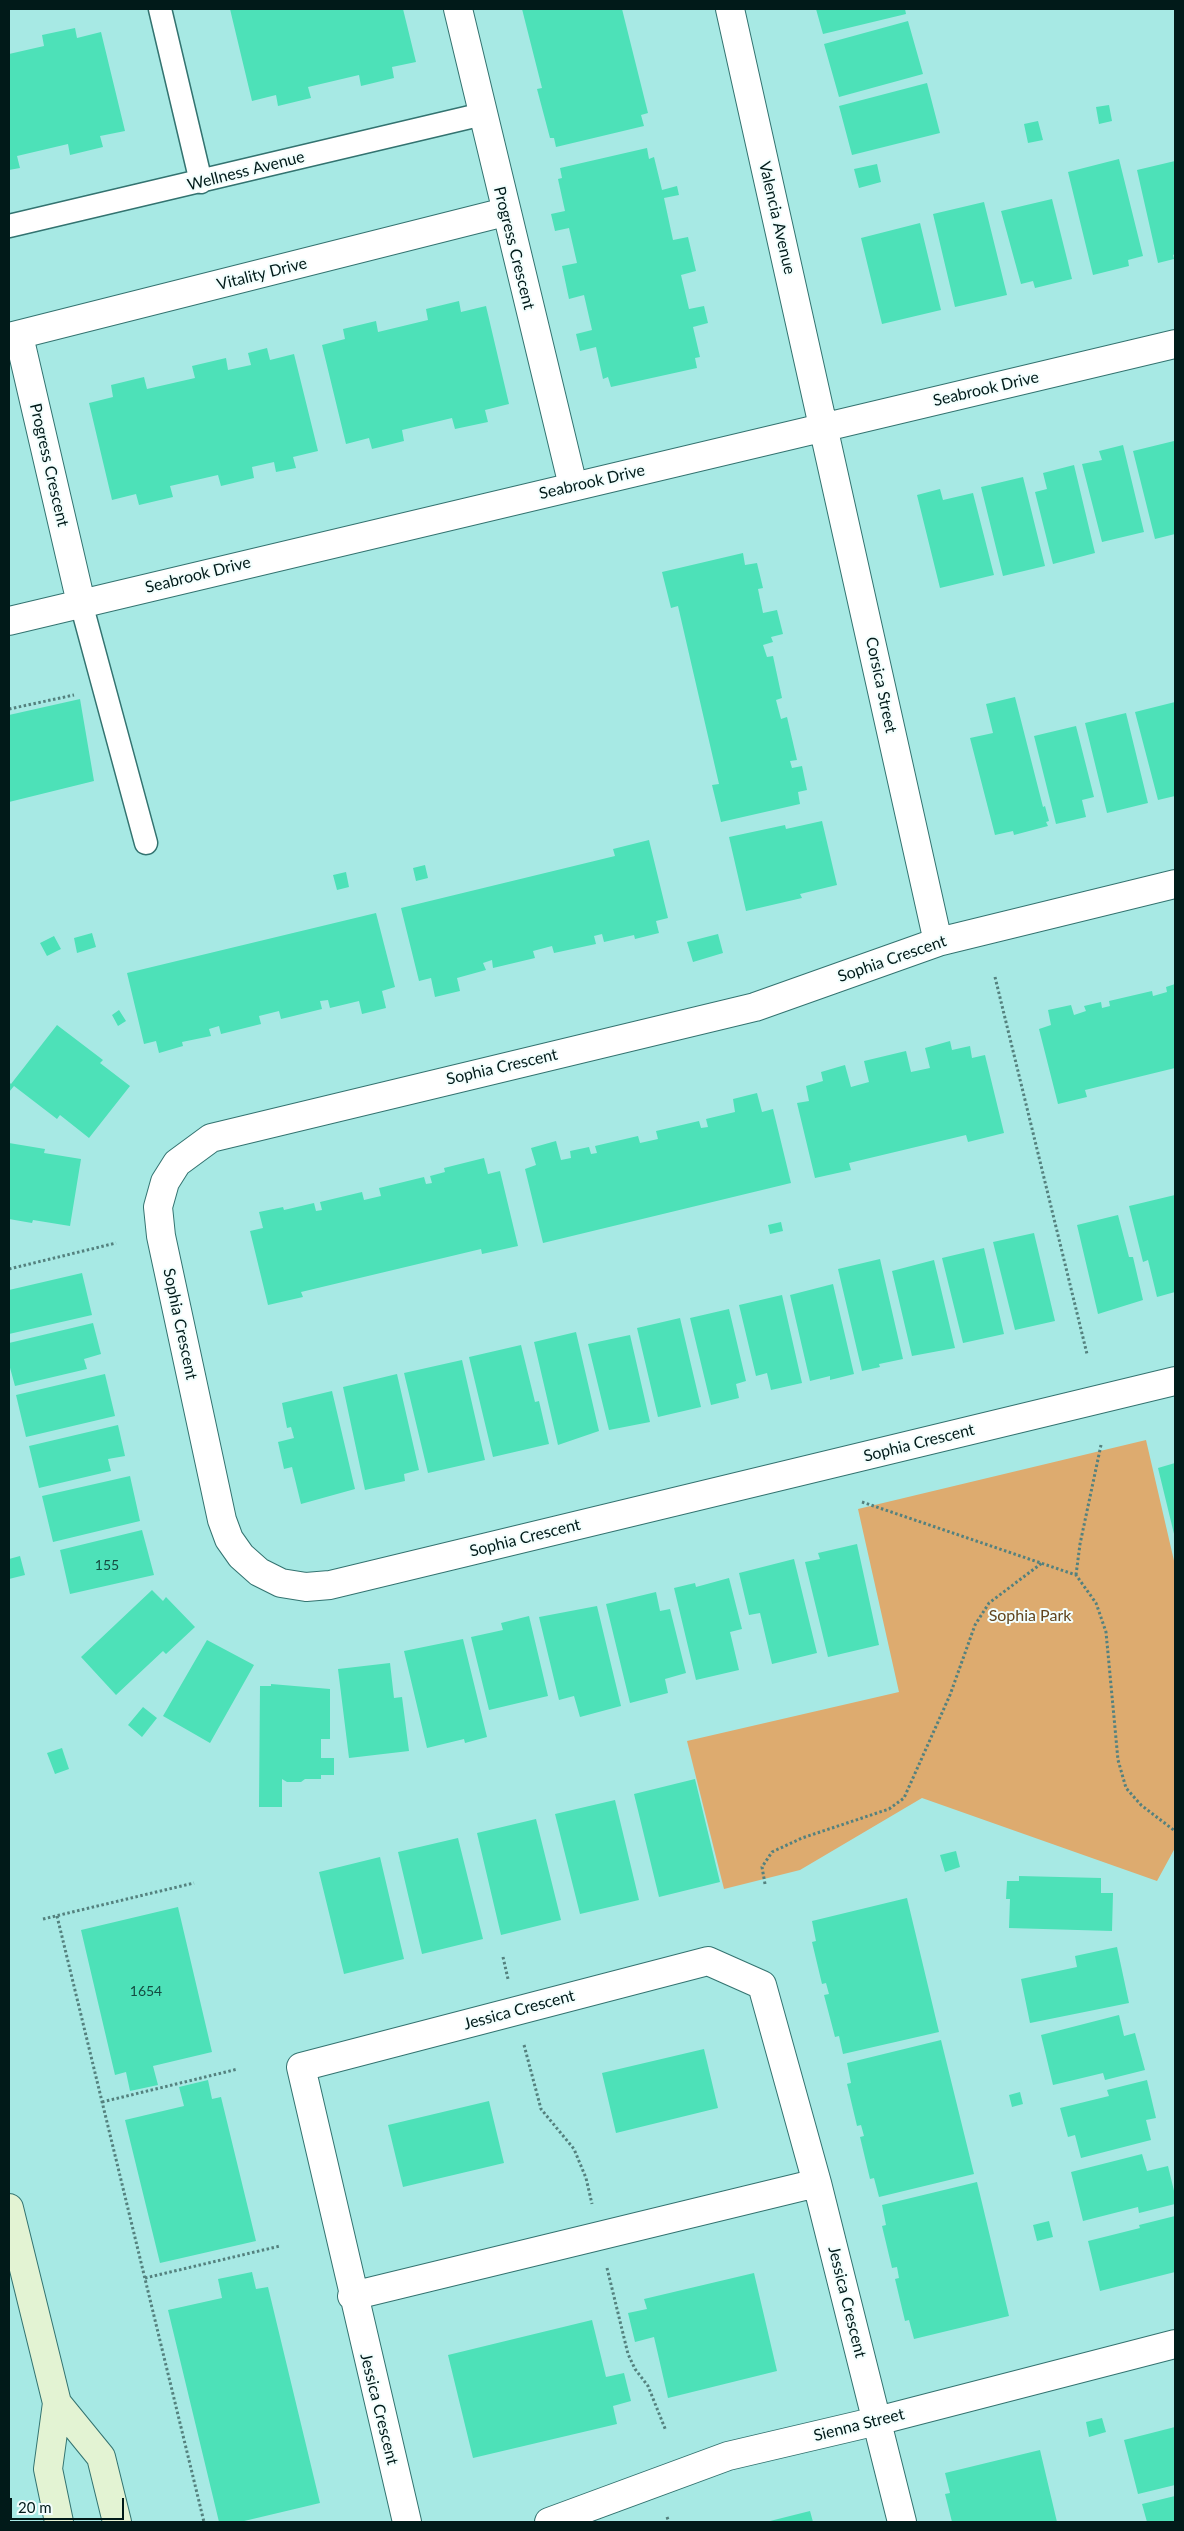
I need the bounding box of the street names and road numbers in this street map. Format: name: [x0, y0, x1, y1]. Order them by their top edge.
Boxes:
street label: Wellness Avenue: [185, 147, 307, 195]
street label: Valencia Avenue: [755, 160, 799, 276]
street label: Progress Crescent: [489, 184, 539, 312]
street label: Vitality Drive: [215, 254, 309, 294]
street label: Seabrook Drive: [931, 367, 1041, 411]
street label: Progress Crescent: [25, 401, 73, 529]
street label: Seabrook Drive: [537, 460, 647, 504]
street label: Seabrook Drive: [143, 553, 253, 597]
street label: Corsica Street: [861, 635, 901, 735]
street label: Sophia Crescent: [835, 931, 949, 987]
street label: Sophia Crescent: [445, 1045, 559, 1089]
street label: Sophia Crescent: [159, 1266, 201, 1382]
street label: Sophia Crescent: [862, 1420, 976, 1466]
street label: Sophia Crescent: [468, 1515, 582, 1561]
street label: Jessica Crescent: [461, 1986, 577, 2034]
street label: Jessica Crescent: [824, 2244, 870, 2360]
street label: Jessica Crescent: [356, 2351, 402, 2467]
street label: Sienna Street: [812, 2404, 906, 2446]

